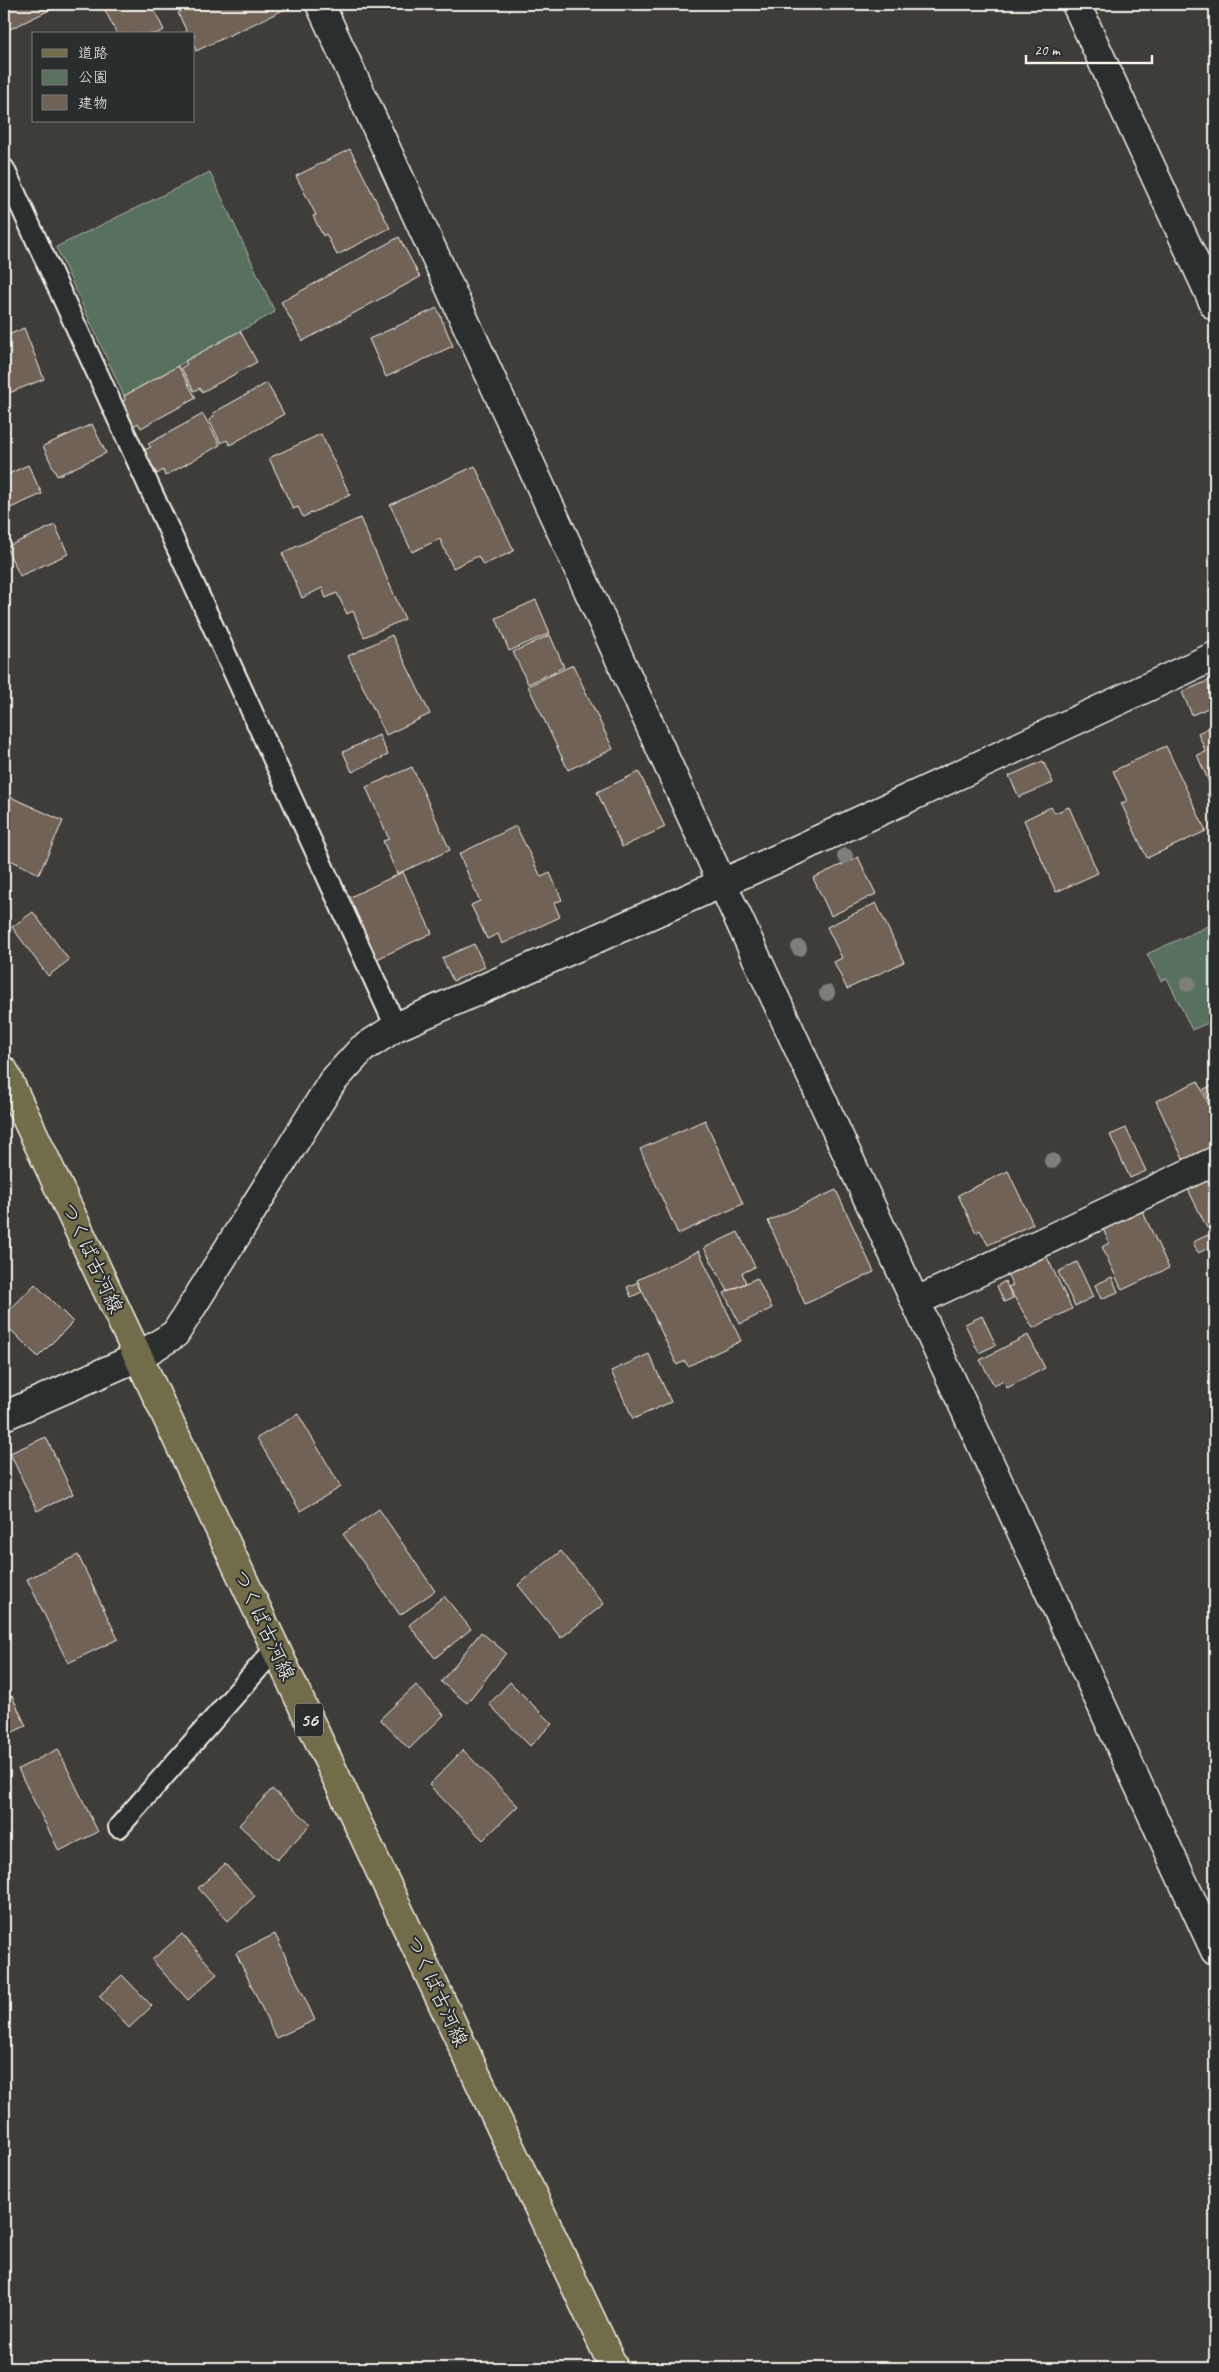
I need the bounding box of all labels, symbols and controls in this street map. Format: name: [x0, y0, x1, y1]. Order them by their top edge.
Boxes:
legend: [32, 32, 195, 122]
scale bar: [1026, 32, 1153, 64]
text: 20 m: [1034, 41, 1061, 60]
text: 道路: [78, 44, 108, 63]
text: 公園: [78, 68, 108, 87]
text: 建物: [78, 94, 108, 113]
street label: つくば古河線: [55, 1198, 129, 1318]
street label: つくば古河線: [227, 1565, 301, 1685]
road number: 56: [295, 1704, 323, 1736]
street label: つくば古河線: [400, 1931, 474, 2051]

